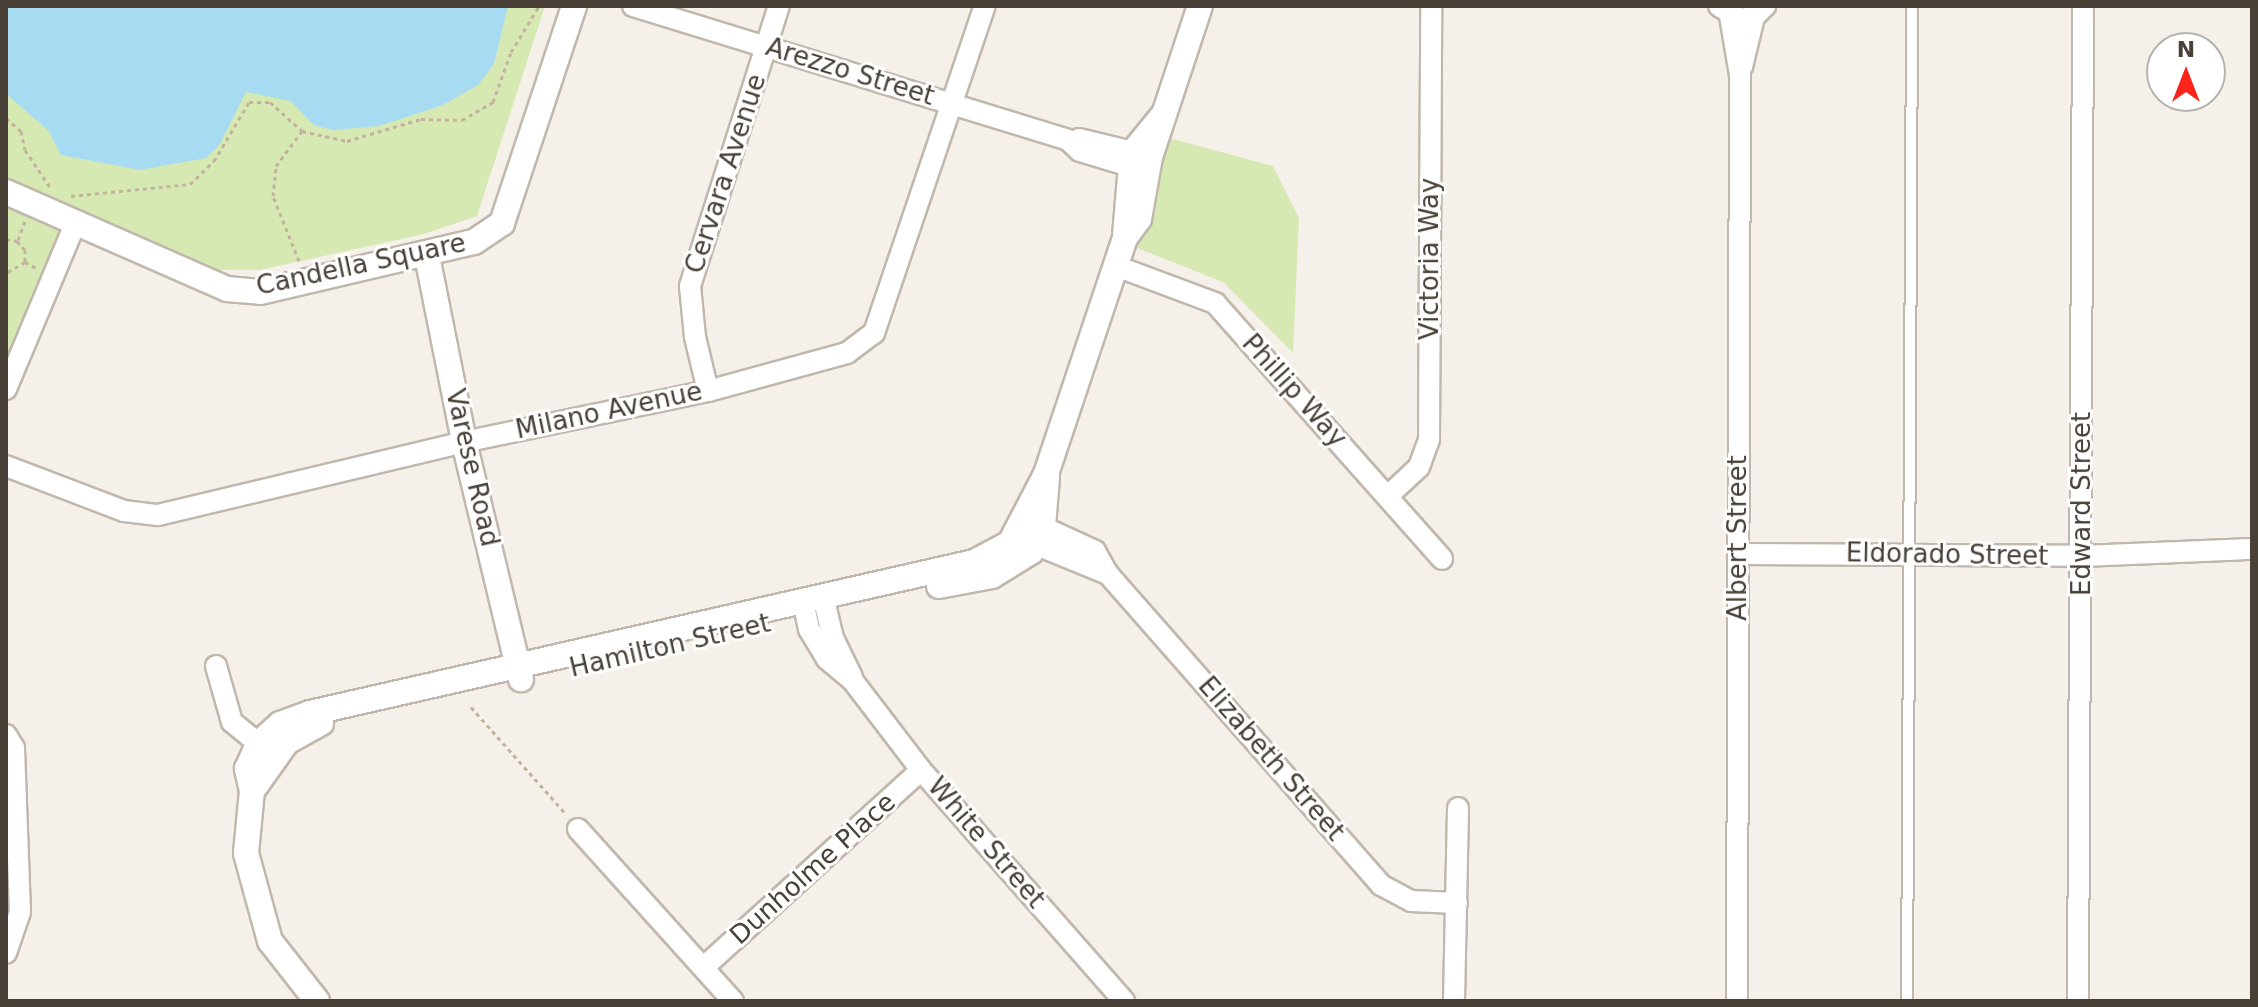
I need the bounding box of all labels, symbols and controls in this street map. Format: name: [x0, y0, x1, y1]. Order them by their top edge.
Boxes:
street label: Arezzo Street: [762, 32, 938, 112]
north arrow: [2146, 32, 2226, 112]
text: N: [2177, 37, 2195, 62]
street label: Cervara Avenue: [679, 70, 773, 278]
street label: Victoria Way: [1414, 178, 1446, 340]
street label: Candella Square: [253, 228, 469, 302]
street label: Phillip Way: [1235, 328, 1353, 454]
street label: Milano Avenue: [513, 376, 705, 446]
street label: Varese Road: [439, 386, 505, 550]
street label: Edward Street: [2066, 412, 2098, 596]
street label: Albert Street: [1722, 455, 1754, 621]
street label: Eldorado Street: [1846, 538, 2048, 572]
street label: Hamilton Street: [567, 608, 773, 684]
street label: Elizabeth Street: [1191, 671, 1351, 847]
street label: White Street: [921, 771, 1051, 915]
street label: Dunholme Place: [724, 787, 902, 951]

